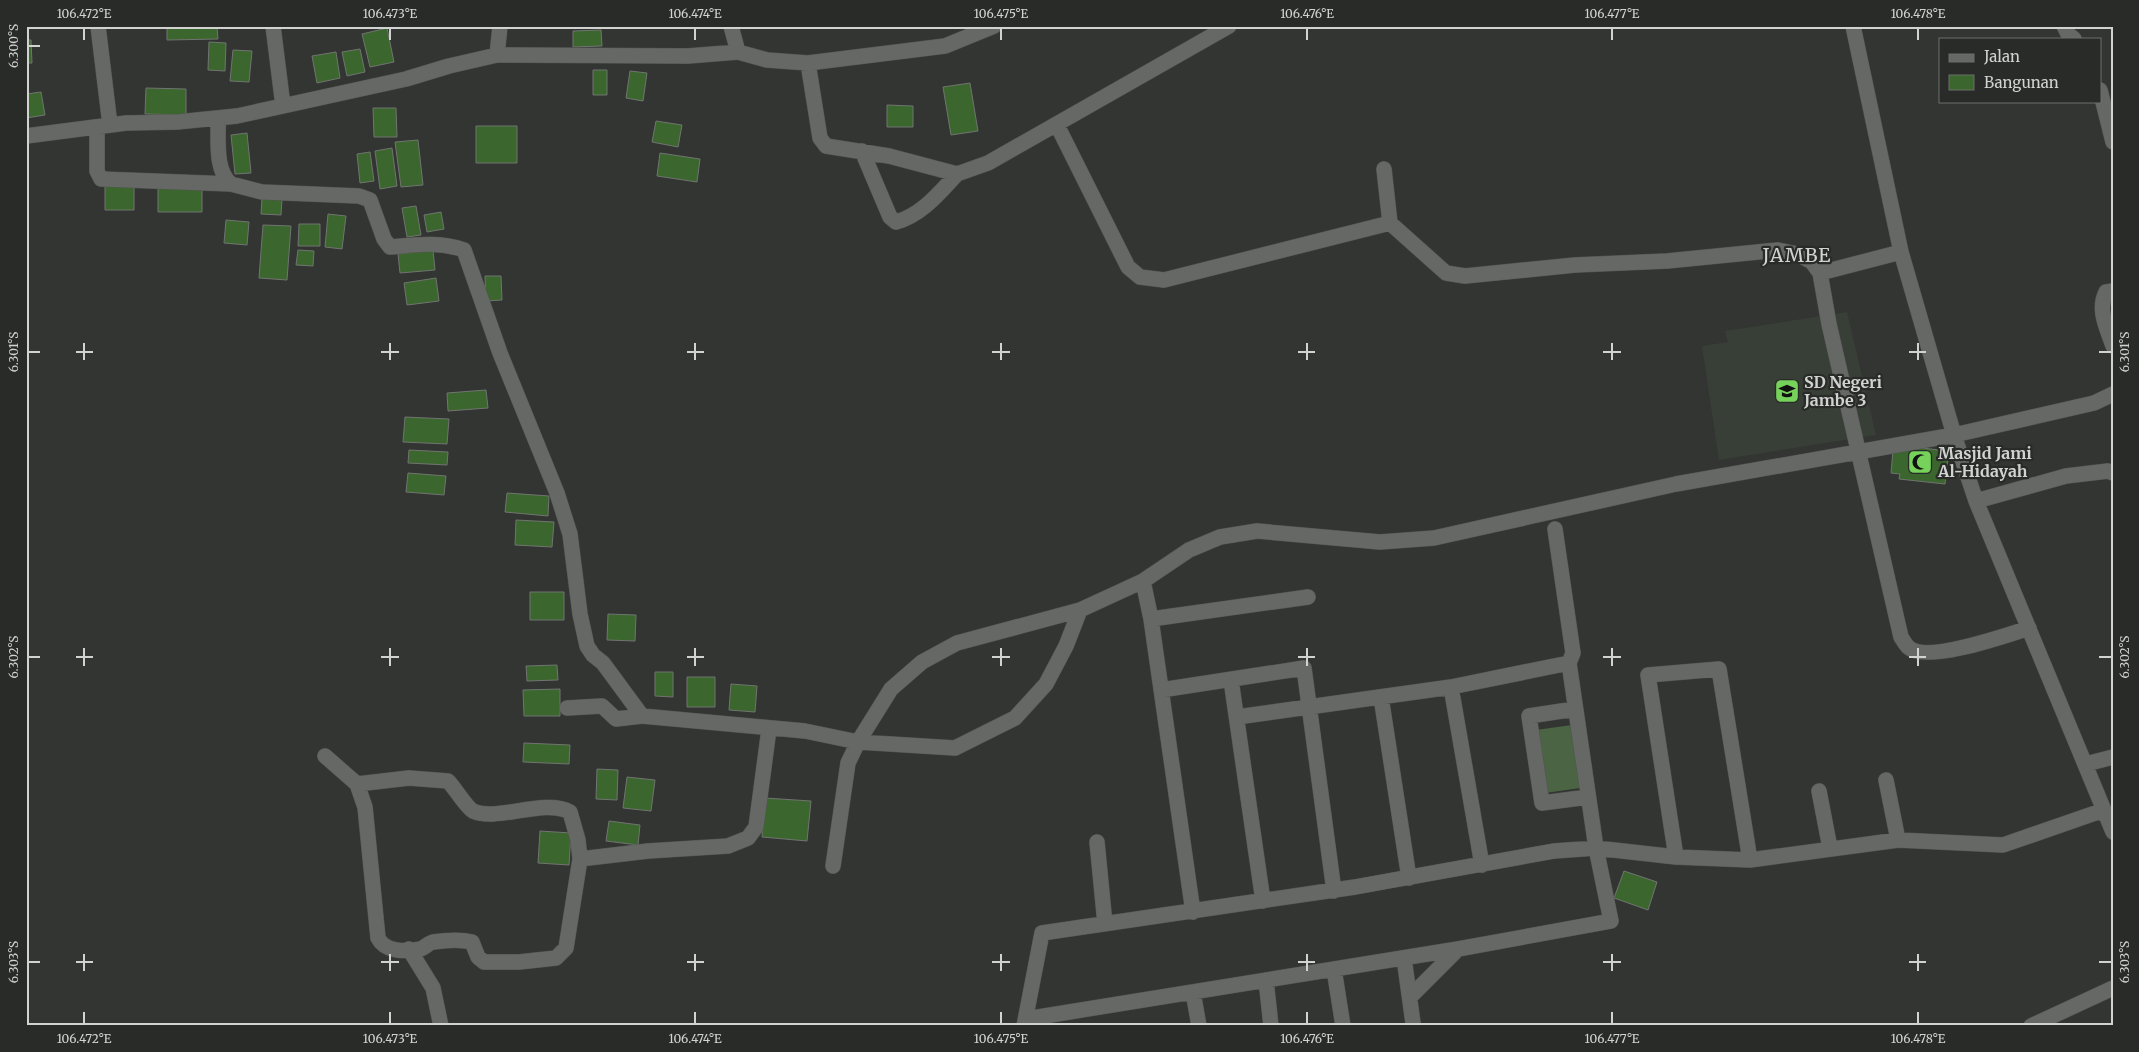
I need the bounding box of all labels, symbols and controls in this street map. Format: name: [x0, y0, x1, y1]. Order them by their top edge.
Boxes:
text: 106.472°E: [57, 6, 112, 21]
text: 106.473°E: [363, 6, 418, 21]
text: 106.474°E: [668, 6, 722, 21]
text: 106.475°E: [974, 6, 1029, 21]
text: 106.476°E: [1280, 6, 1334, 21]
text: 106.477°E: [1585, 6, 1640, 21]
text: 106.478°E: [1891, 6, 1946, 21]
text: 6.300°S: [6, 24, 21, 68]
legend: [1939, 38, 2102, 102]
text: Jalan: [1983, 47, 2020, 66]
text: Bangunan: [1984, 73, 2059, 92]
district label: JAMBE: [1762, 243, 1831, 267]
text: 6.301°S: [6, 332, 21, 372]
text: 6.301°S: [2117, 332, 2132, 372]
place label: SD Negeri Jambe 3: [1803, 372, 1882, 410]
school or university icon: SD Negeri Jambe 3: [1774, 378, 1800, 404]
place label: Masjid Jami Al-Hidayah: [1937, 443, 2032, 481]
mosque icon: Masjid Jami Al-Hidayah: [1907, 449, 1933, 475]
text: 6.302°S: [6, 636, 21, 678]
text: 6.302°S: [2117, 636, 2132, 678]
text: 6.303°S: [6, 941, 21, 983]
text: 6.303°S: [2117, 941, 2132, 983]
text: 106.472°E: [57, 1031, 112, 1046]
text: 106.473°E: [363, 1031, 418, 1046]
text: 106.474°E: [668, 1031, 722, 1046]
text: 106.475°E: [974, 1031, 1029, 1046]
text: 106.476°E: [1280, 1031, 1334, 1046]
text: 106.477°E: [1585, 1031, 1640, 1046]
text: 106.478°E: [1891, 1031, 1946, 1046]

